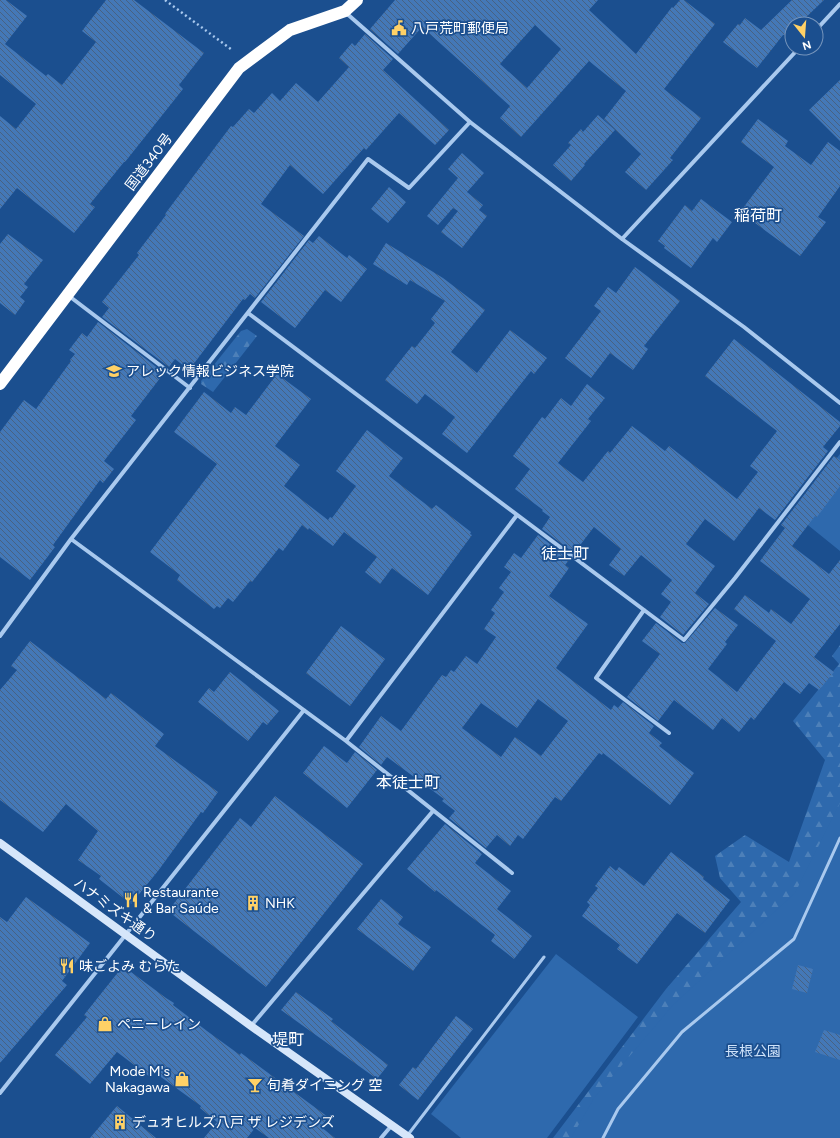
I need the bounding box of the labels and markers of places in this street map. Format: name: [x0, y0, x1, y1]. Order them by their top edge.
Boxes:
public building icon: 八戸荒町郵便局: [390, 19, 408, 37]
place label: 八戸荒町郵便局: [411, 20, 509, 37]
school or university icon: アレック情報ビジネス学院: [105, 362, 123, 380]
place label: アレック情報ビジネス学院: [126, 363, 294, 380]
place label: Restaurante & Bar Saúde: [143, 884, 219, 917]
restaurant icon: Restaurante & Bar Saúde: [122, 891, 140, 909]
building icon: NHK: [244, 894, 262, 912]
place label: NHK: [265, 895, 295, 912]
restaurant icon: 味ごよみ むらた: [58, 957, 76, 975]
place label: 味ごよみ むらた: [79, 958, 180, 975]
shop icon: ペニーレイン: [96, 1015, 114, 1033]
place label: ペニーレイン: [117, 1016, 201, 1033]
place label: Mode M's Nakagawa: [105, 1063, 170, 1096]
shop icon: Mode M's Nakagawa: [173, 1070, 191, 1088]
bar icon: 旬肴ダイニング 空: [246, 1076, 264, 1094]
place label: 旬肴ダイニング 空: [267, 1077, 382, 1094]
building icon: デュオヒルズ八戸 ザ レジデンズ: [111, 1113, 129, 1131]
place label: デュオヒルズ八戸 ザ レジデンズ: [132, 1114, 335, 1131]

